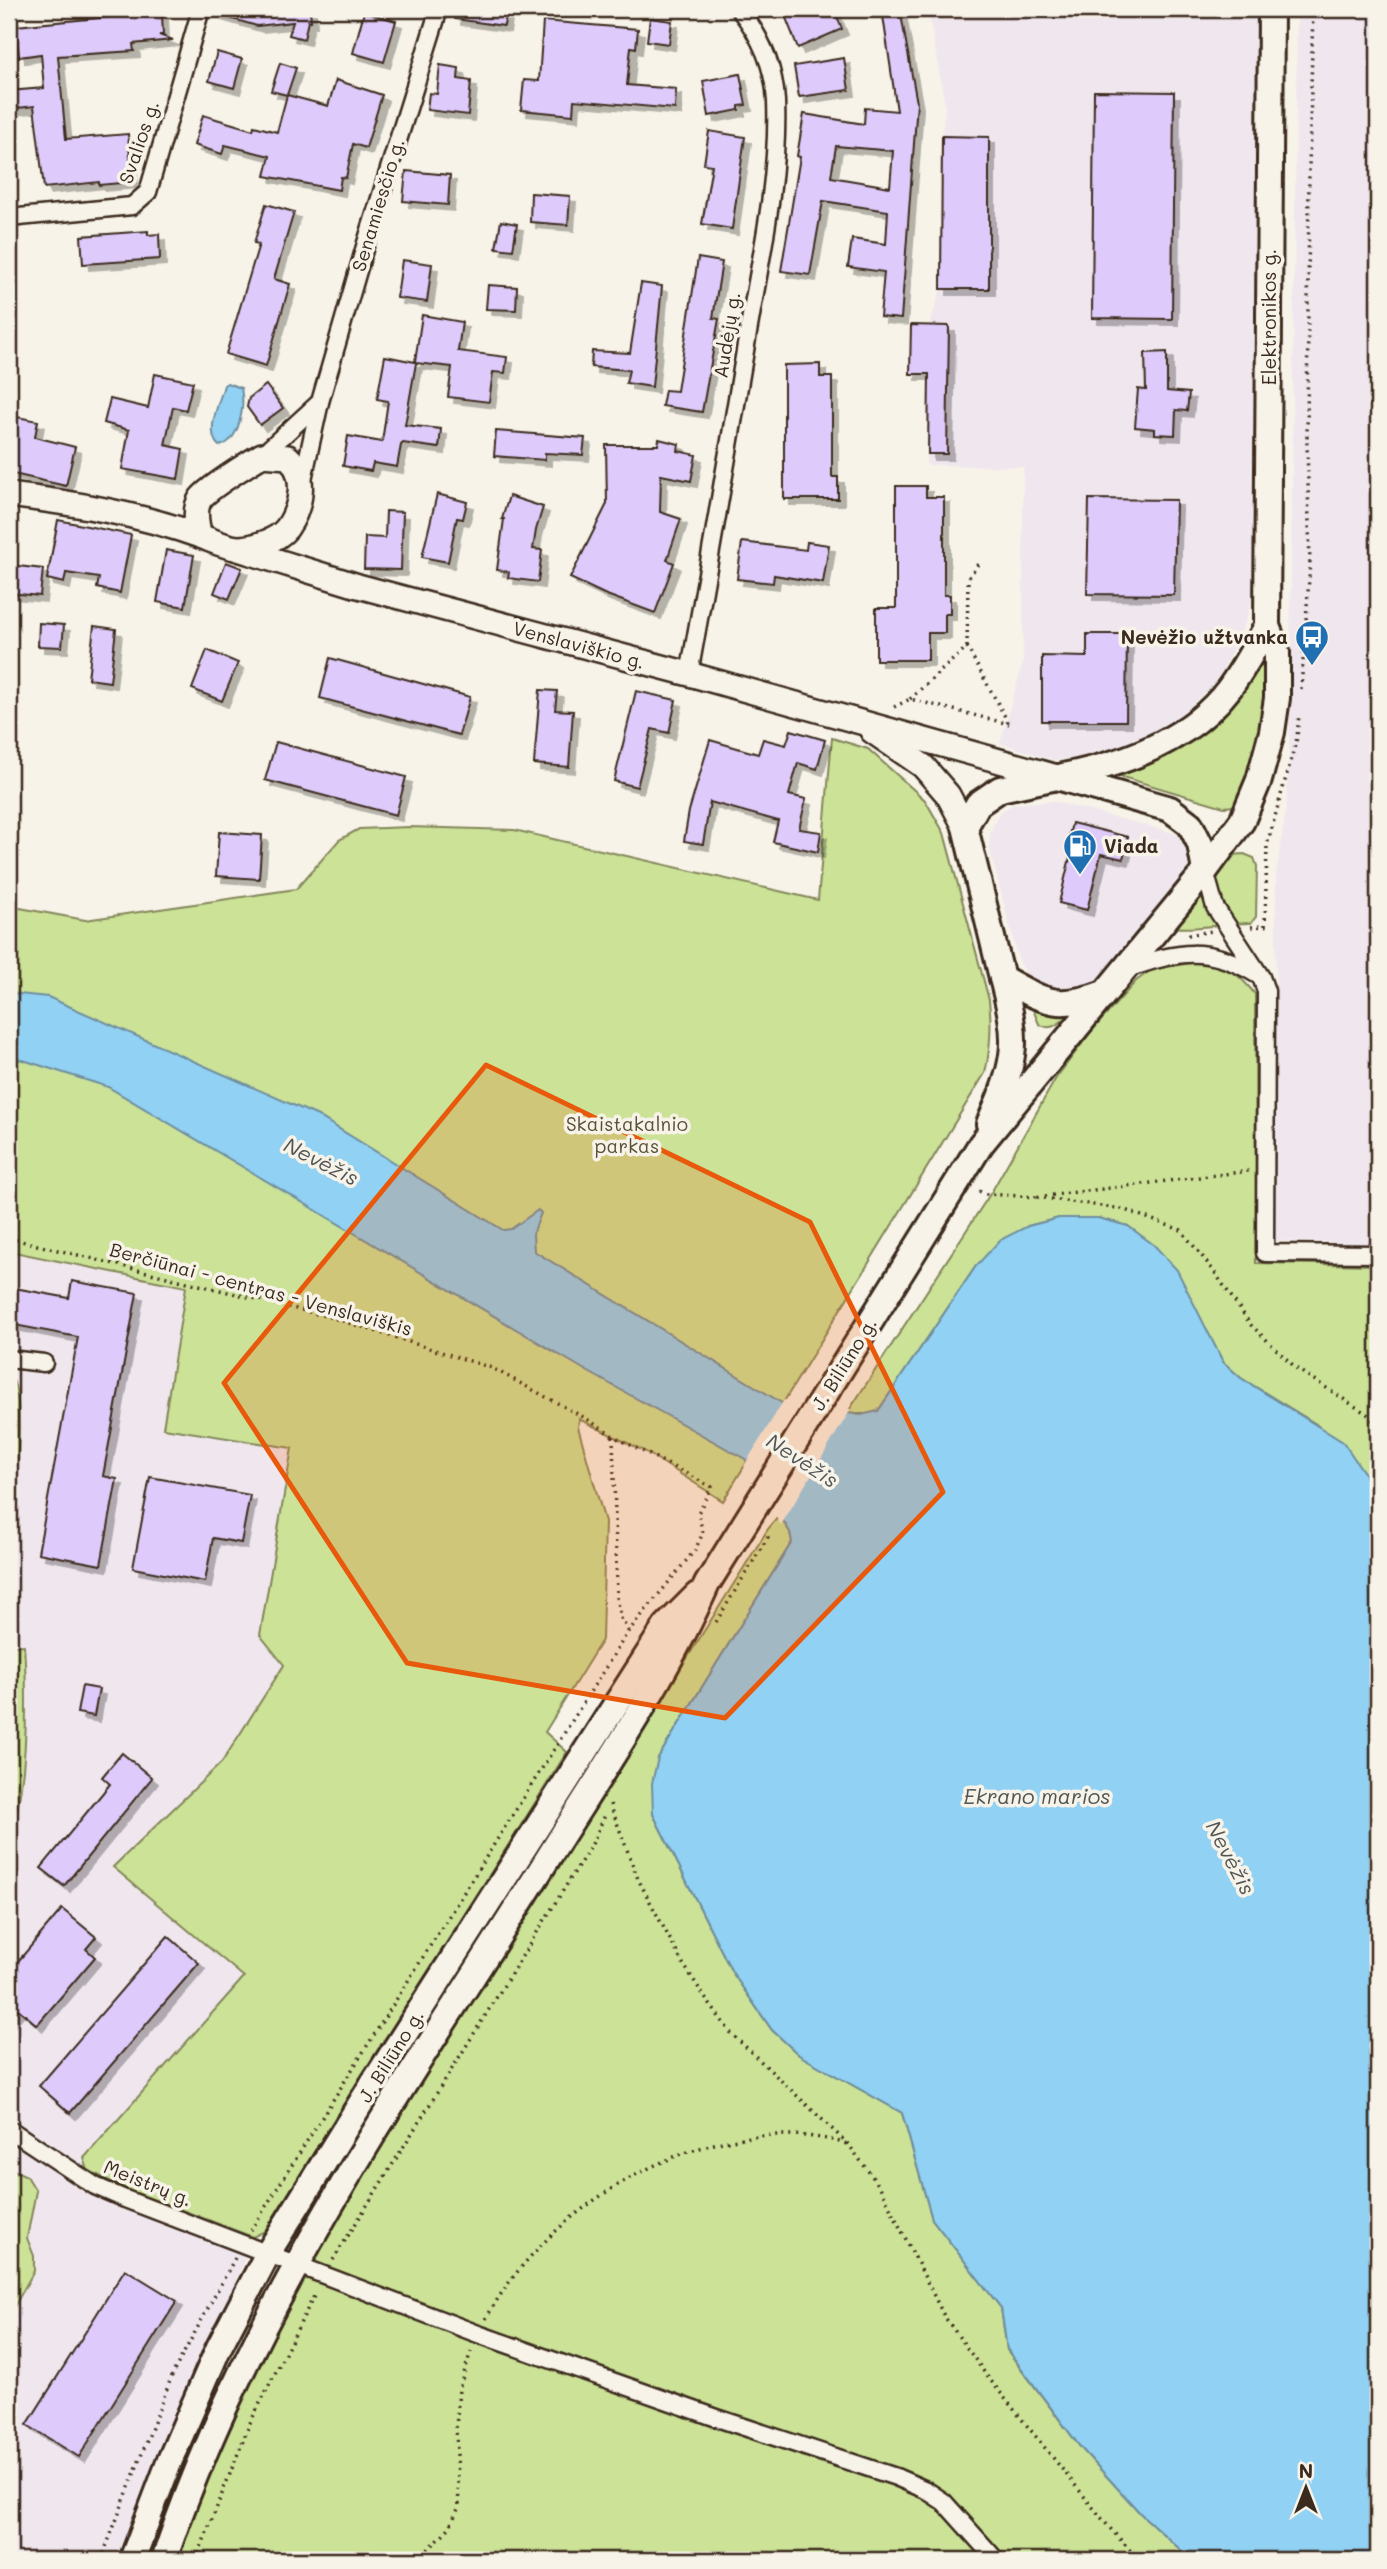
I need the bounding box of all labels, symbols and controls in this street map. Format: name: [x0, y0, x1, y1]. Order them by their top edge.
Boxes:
street label: Svalios g.: [113, 97, 164, 187]
street label: Senamiesčio g.: [345, 135, 410, 274]
street label: Elektronikos g.: [1256, 249, 1281, 385]
street label: Audėjų g.: [707, 290, 746, 380]
street label: Venslaviškio g.: [511, 615, 648, 674]
bus stop icon: Nevėžio užtvanka: [1293, 618, 1331, 667]
place label: Nevėžio užtvanka: [1121, 624, 1288, 649]
fuel station icon: Viada: [1061, 827, 1099, 876]
place label: Viada: [1104, 833, 1158, 858]
park label: Skaistakalnio parkas: [566, 1111, 688, 1158]
water label: Nevėžis: [280, 1130, 364, 1191]
street label: Berčiūnai - centras - Venslaviškis: [107, 1236, 415, 1341]
street label: J. Biliūno g.: [805, 1312, 882, 1415]
water label: Nevėžis: [762, 1427, 844, 1493]
water label: Ekrano marios: [963, 1782, 1111, 1809]
water label: Nevėžis: [1201, 1816, 1262, 1899]
street label: J. Biliūno g.: [352, 2004, 429, 2107]
street label: Meistrų g.: [100, 2154, 196, 2212]
north arrow: [1272, 2454, 1342, 2524]
text: N: [1299, 2458, 1313, 2483]

